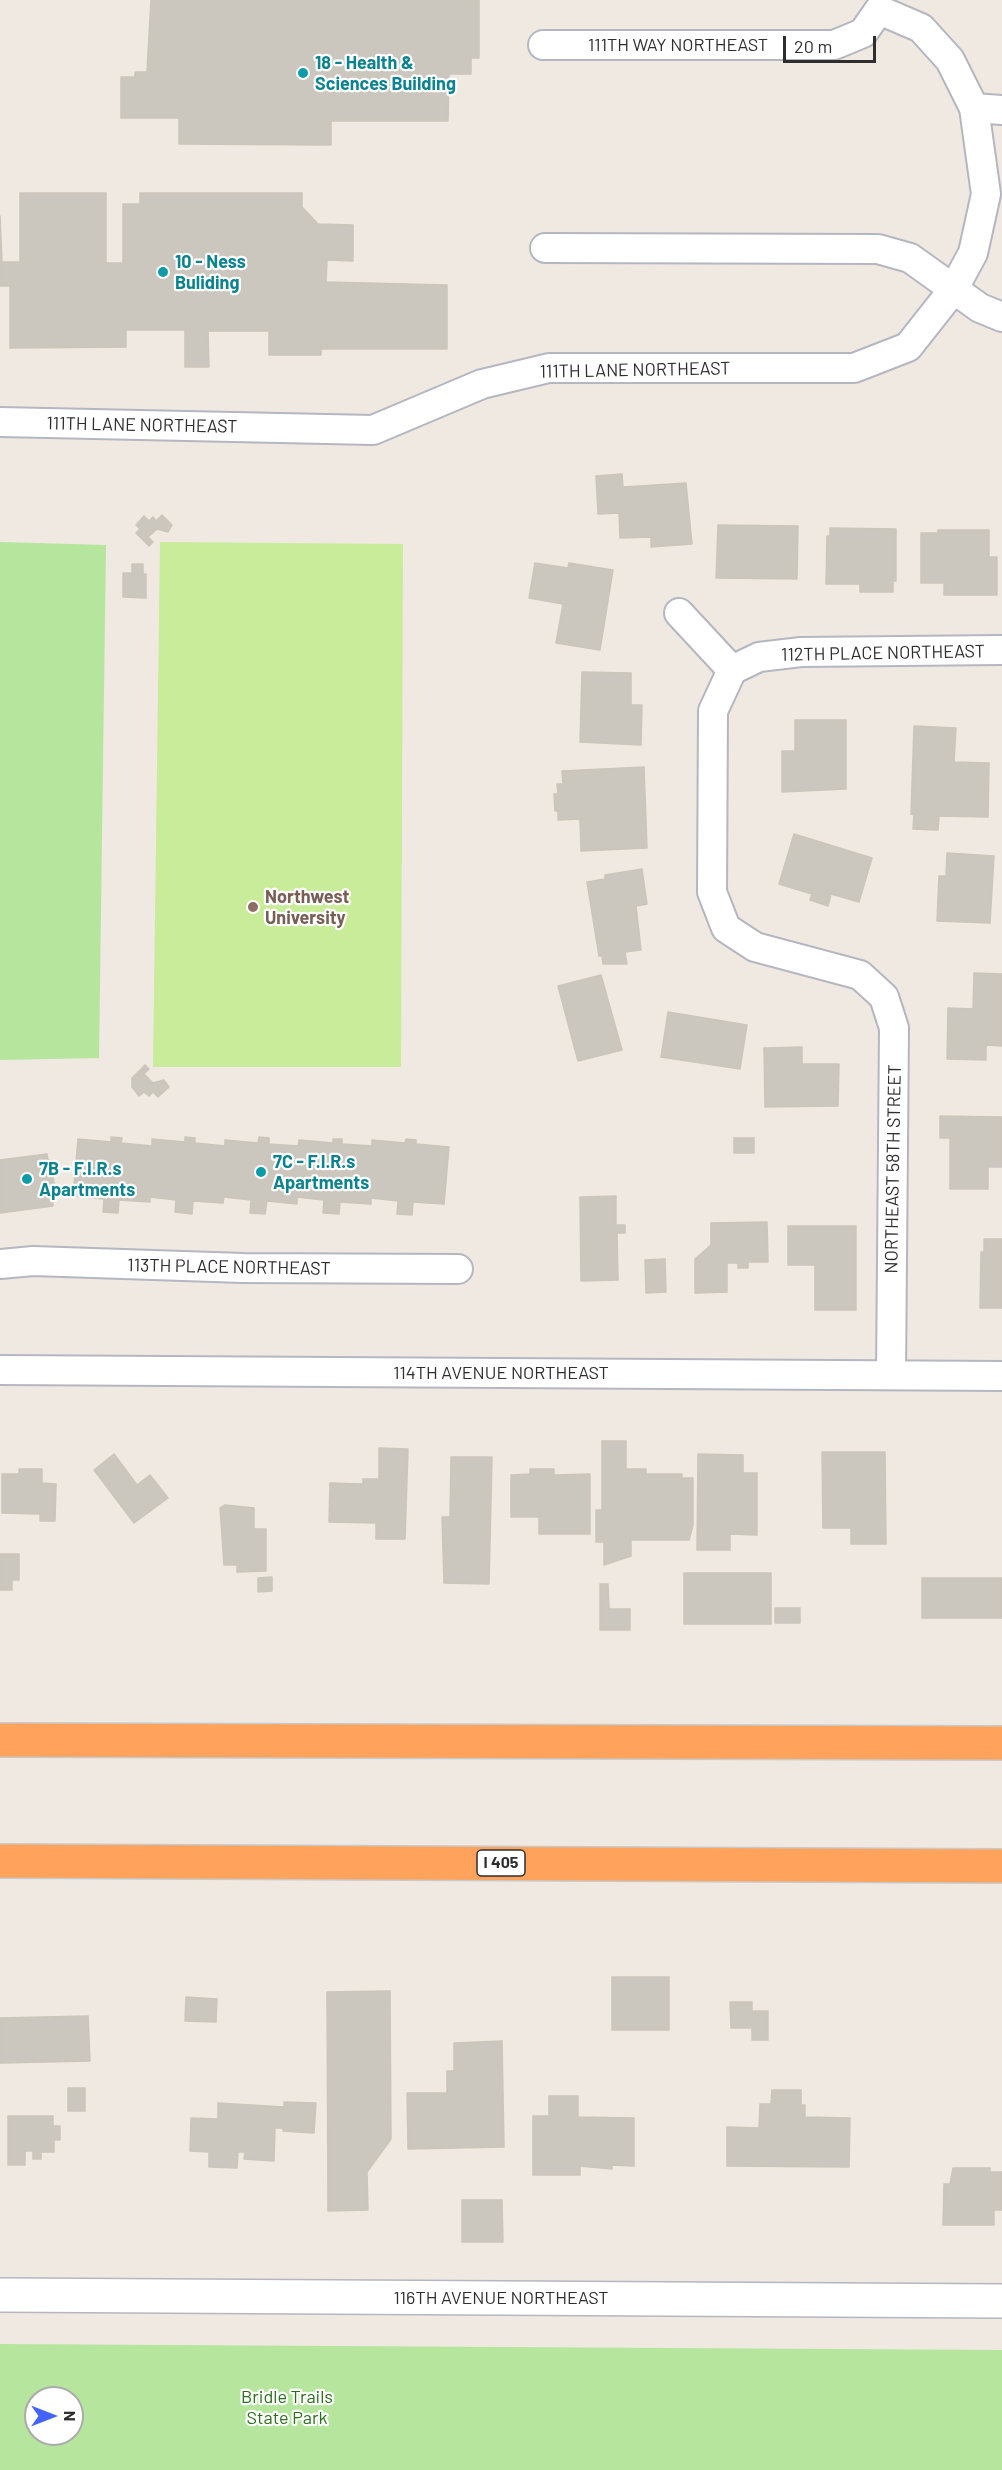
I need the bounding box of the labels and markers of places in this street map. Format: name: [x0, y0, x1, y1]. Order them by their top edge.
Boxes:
place label: 18 - Health & Sciences Building: [315, 52, 456, 94]
marker: 18 - Health & Sciences Building: [296, 66, 310, 80]
place label: 10 - Ness Buliding: [175, 251, 246, 294]
marker: 10 - Ness Buliding: [156, 265, 170, 279]
place label: Northwest University: [265, 886, 349, 928]
marker: Northwest University: [246, 900, 260, 914]
place label: 7C - F.I.R.s Apartments: [273, 1151, 369, 1194]
place label: 7B - F.I.R.s Apartments: [39, 1158, 135, 1200]
marker: 7C - F.I.R.s Apartments: [254, 1165, 268, 1179]
marker: 7B - F.I.R.s Apartments: [20, 1172, 34, 1186]

